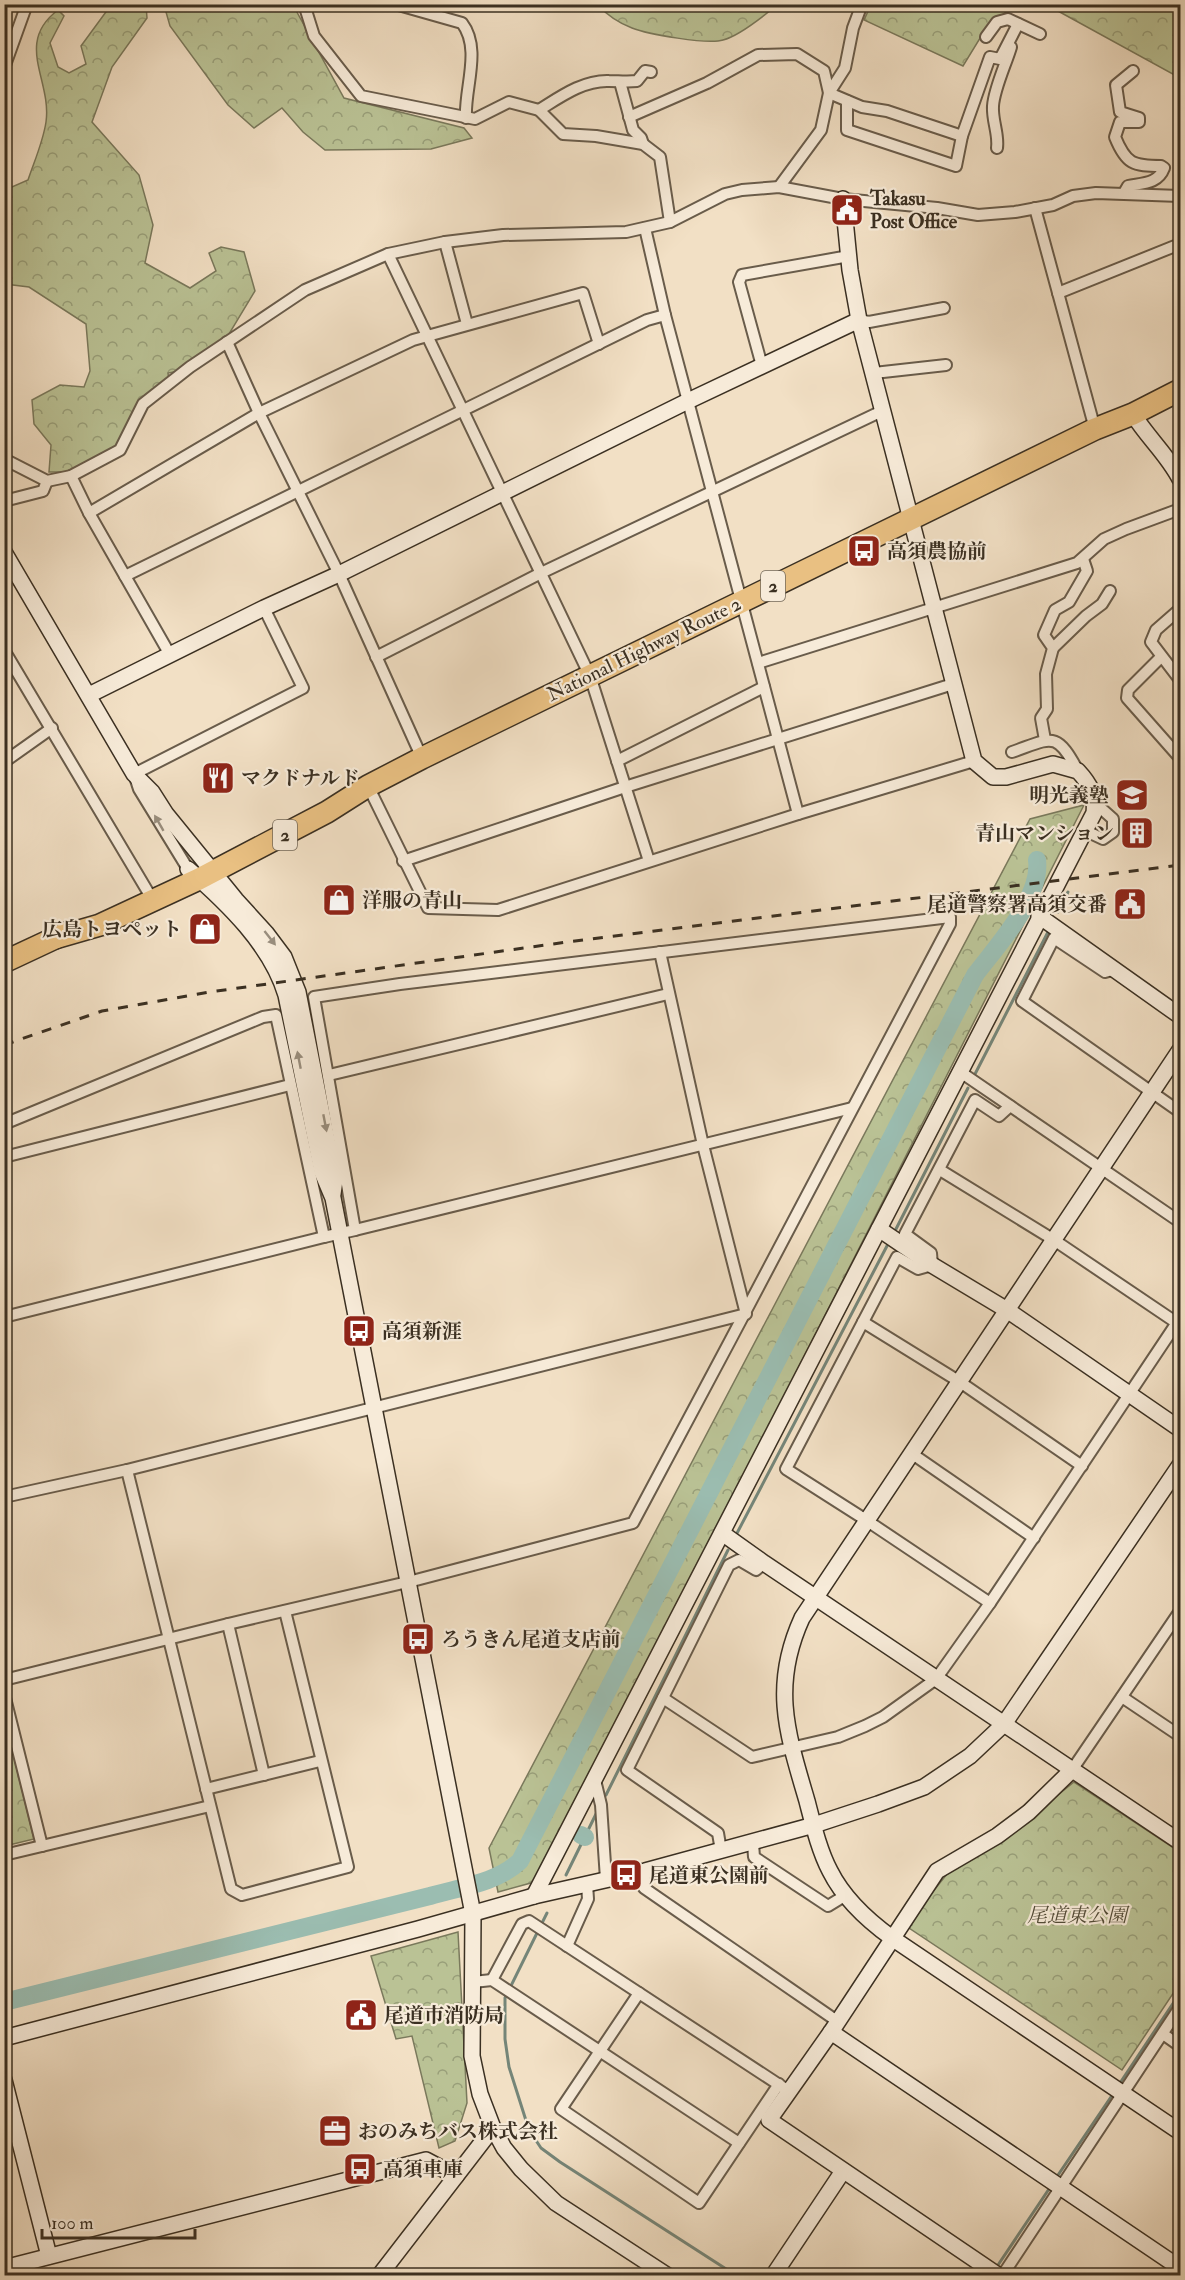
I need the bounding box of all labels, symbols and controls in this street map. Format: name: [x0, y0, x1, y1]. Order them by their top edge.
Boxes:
place label: Takasu Post Office: [869, 186, 958, 234]
public building icon: Takasu Post Office: [829, 192, 865, 228]
bus stop icon: 高須農協前: [846, 533, 882, 569]
place label: 高須農協前: [887, 539, 987, 564]
road number: 2: [761, 571, 785, 601]
street label: National Highway Route 2: [543, 591, 745, 707]
restaurant icon: マクドナルド: [200, 760, 236, 796]
place label: マクドナルド: [241, 766, 360, 791]
school or university icon: 明光義塾: [1114, 777, 1150, 813]
place label: 明光義塾: [1029, 783, 1109, 808]
one-way arrow: [154, 814, 164, 831]
building icon: 青山マンション: [1119, 815, 1155, 851]
road number: 2: [273, 820, 297, 850]
place label: 青山マンション: [975, 821, 1114, 846]
shop icon: 洋服の青山: [321, 882, 357, 918]
public building icon: 尾道警察署高須交番: [1112, 886, 1148, 922]
place label: 洋服の青山: [362, 888, 462, 913]
place label: 尾道警察署高須交番: [927, 892, 1107, 917]
shop icon: 広島トヨペット: [187, 911, 223, 947]
place label: 広島トヨペット: [42, 917, 182, 942]
one-way arrow: [263, 930, 276, 946]
one-way arrow: [294, 1050, 303, 1069]
one-way arrow: [321, 1114, 330, 1133]
bus stop icon: 高須新涯: [341, 1313, 377, 1349]
place label: 高須新涯: [382, 1319, 462, 1344]
bus stop icon: ろうきん尾道支店前: [400, 1621, 436, 1657]
place label: ろうきん尾道支店前: [441, 1627, 621, 1652]
bus stop icon: 尾道東公園前: [608, 1857, 644, 1893]
place label: 尾道東公園前: [649, 1863, 769, 1888]
park label: 尾道東公園: [1027, 1903, 1130, 1928]
public building icon: 尾道市消防局: [343, 1997, 379, 2033]
place label: 尾道市消防局: [384, 2003, 504, 2028]
office icon: おのみちバス株式会社: [317, 2113, 353, 2149]
place label: おのみちバス株式会社: [358, 2119, 558, 2144]
bus stop icon: 高須車庫: [342, 2151, 378, 2187]
place label: 高須車庫: [383, 2157, 463, 2182]
scale bar: [42, 2202, 195, 2240]
text: 100 m: [51, 2212, 94, 2235]

